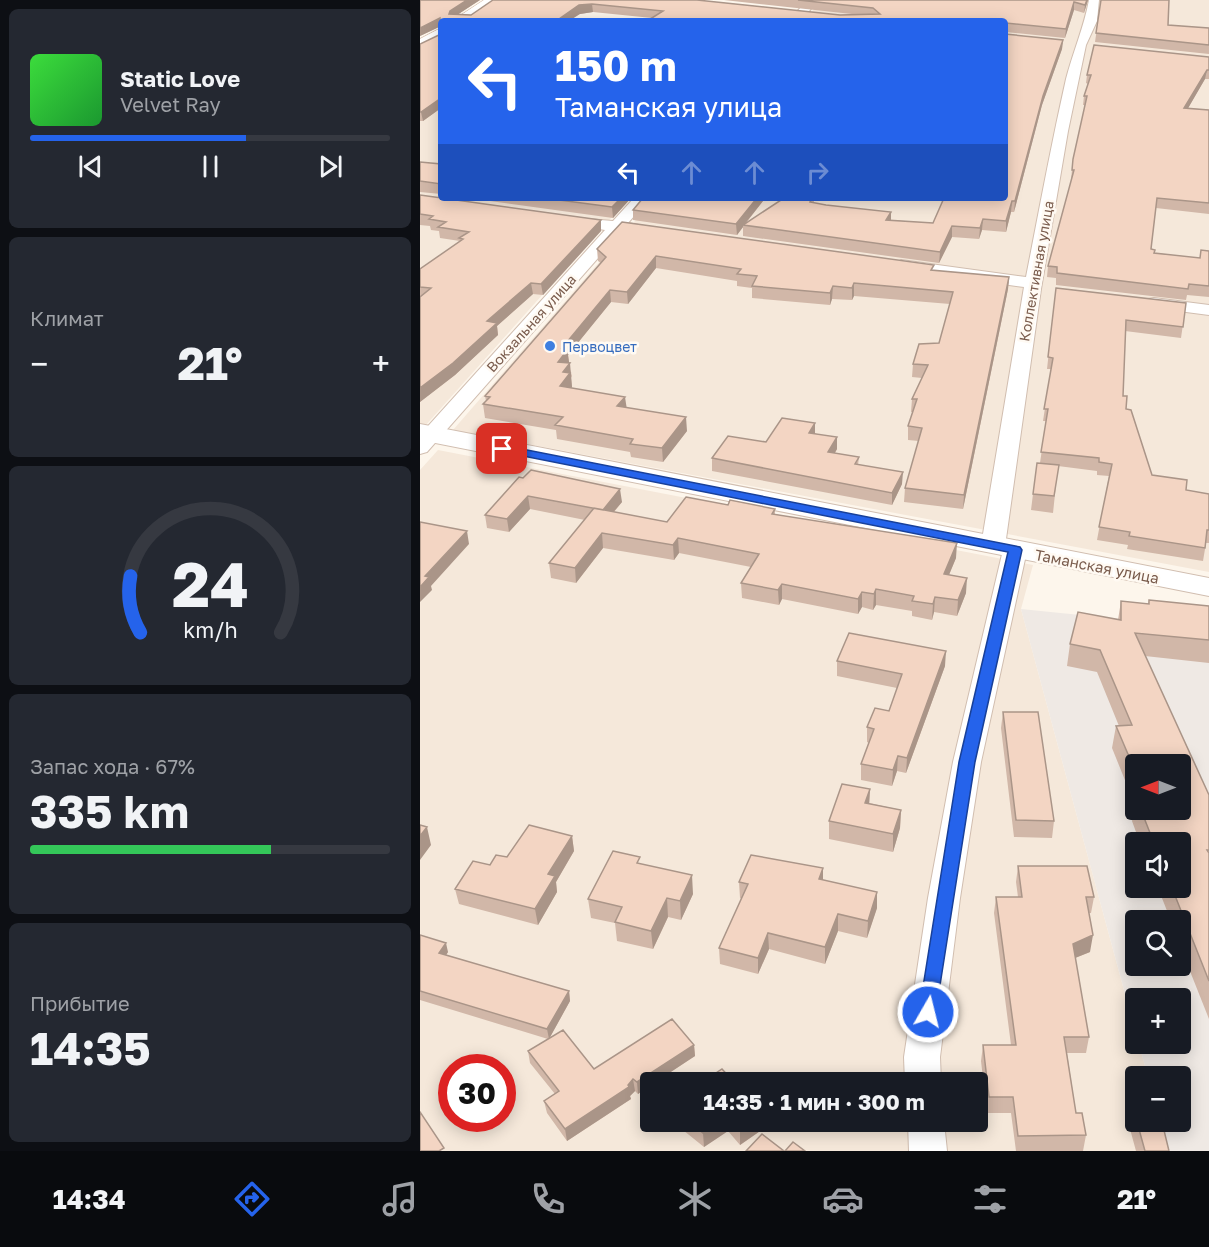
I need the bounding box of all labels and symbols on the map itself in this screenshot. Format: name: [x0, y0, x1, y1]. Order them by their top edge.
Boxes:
street label: Коллективная улица: [1015, 199, 1057, 343]
street label: Вокзальная улица: [483, 271, 579, 375]
place label: Первоцвет: [562, 338, 637, 355]
marker: Первоцвет: [543, 339, 557, 353]
pin: [476, 423, 527, 474]
street label: Таманская улица: [1033, 545, 1161, 587]
north arrow: [1125, 754, 1191, 820]
position arrow: [896, 980, 960, 1044]
speed limit sign: 30: [438, 1054, 516, 1132]

